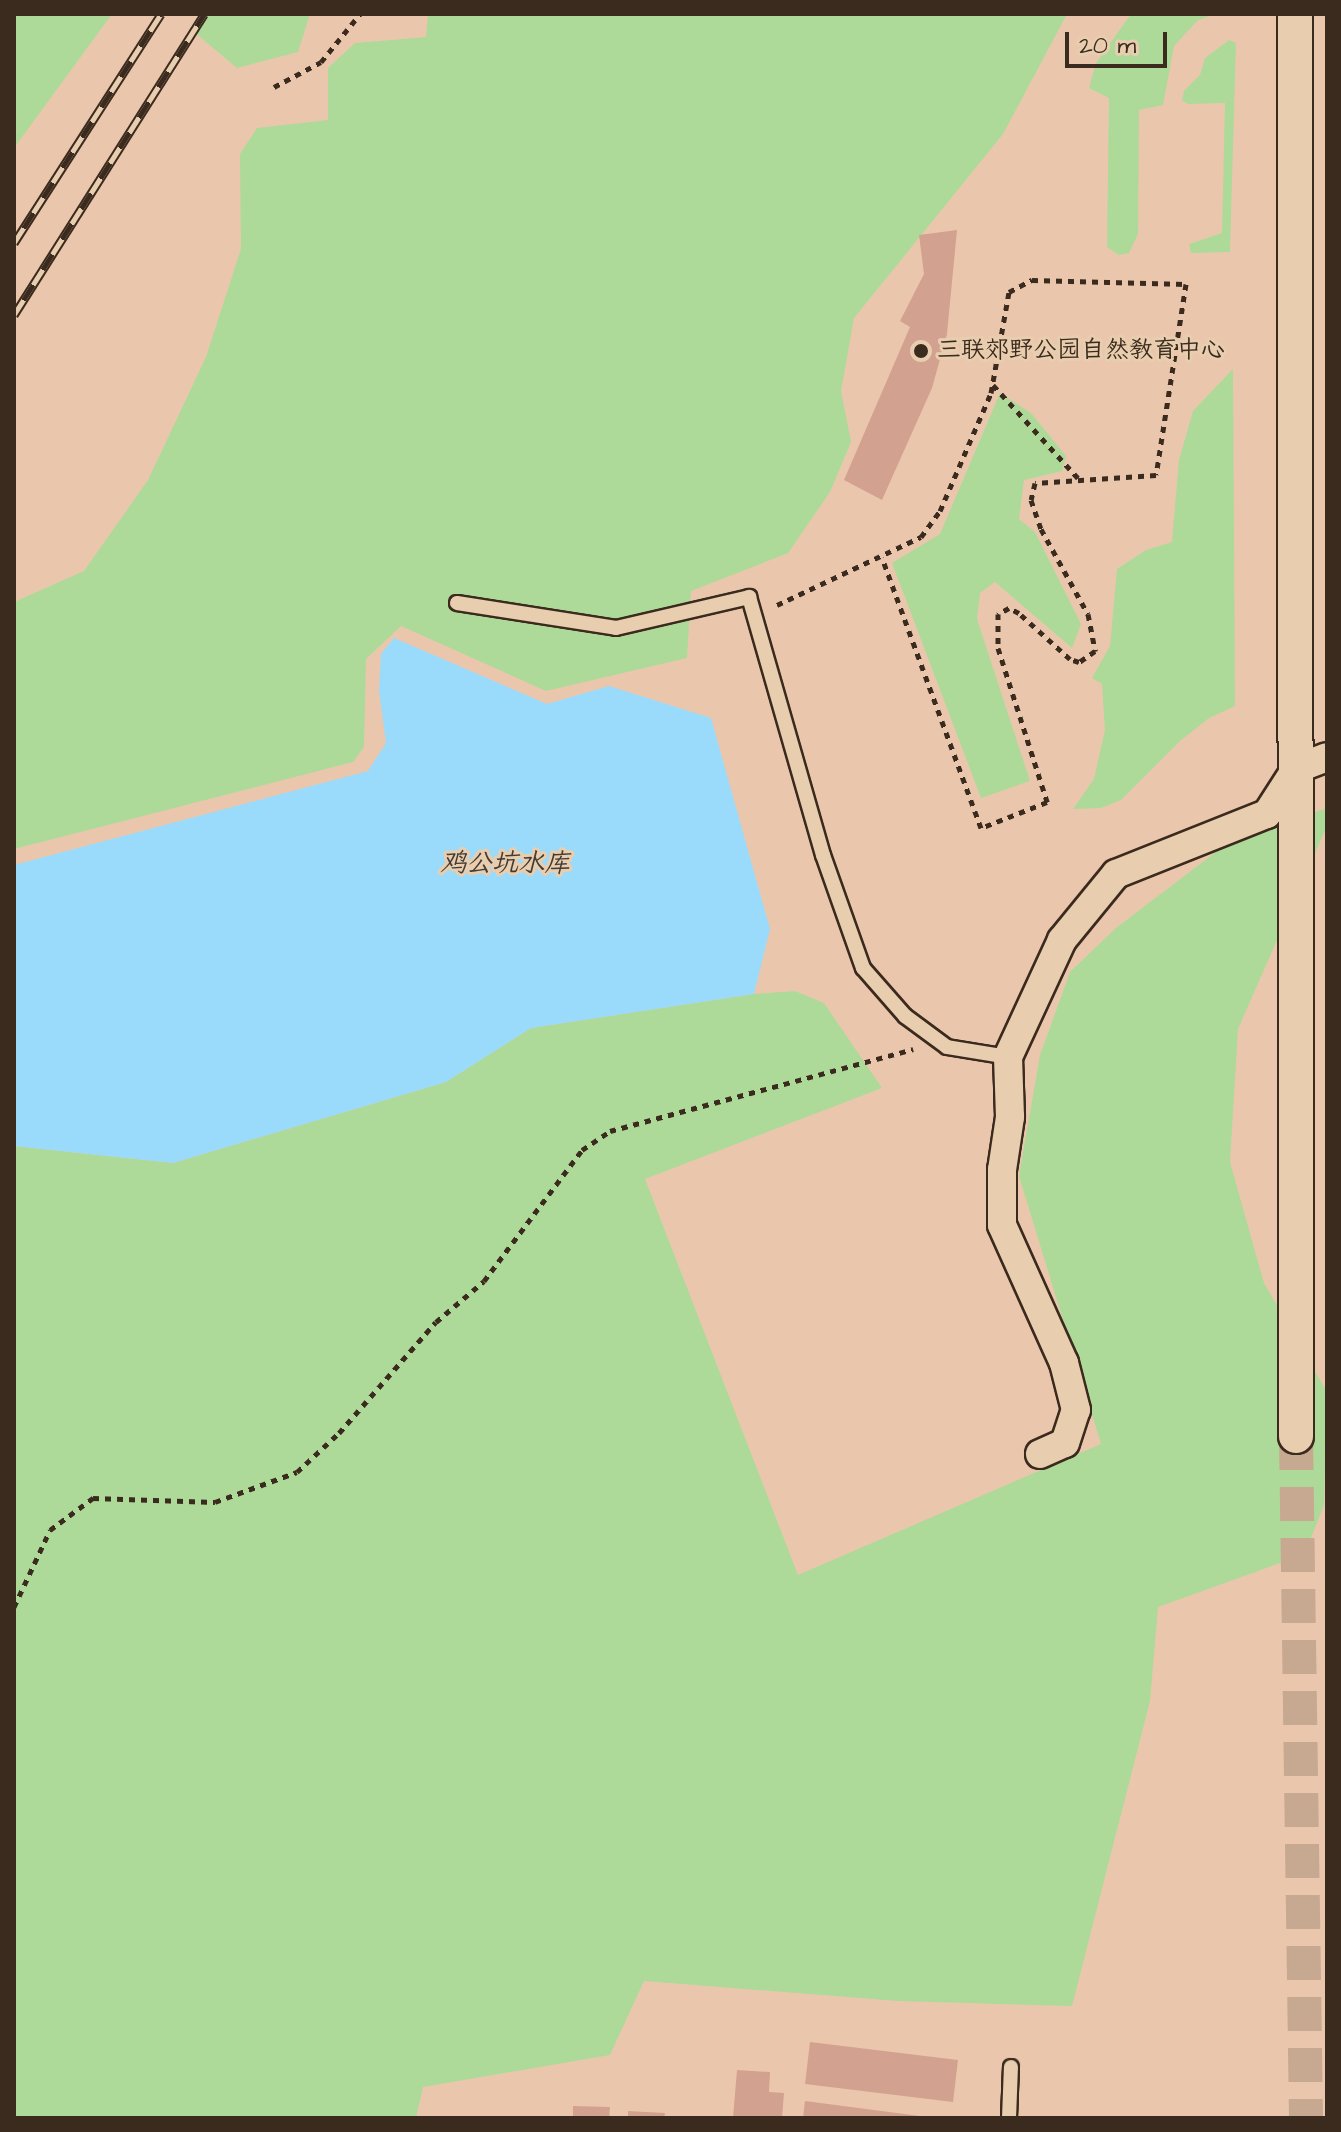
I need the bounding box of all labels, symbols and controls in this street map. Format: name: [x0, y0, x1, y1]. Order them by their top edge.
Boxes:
scale bar: [1069, 16, 1171, 66]
text: 20 m: [1079, 29, 1136, 63]
place label: 三联郊野公园自然教育中心: [937, 337, 1225, 365]
marker: 三联郊野公园自然教育中心: [912, 342, 930, 360]
water label: 鸡公坑水库: [440, 848, 570, 880]

